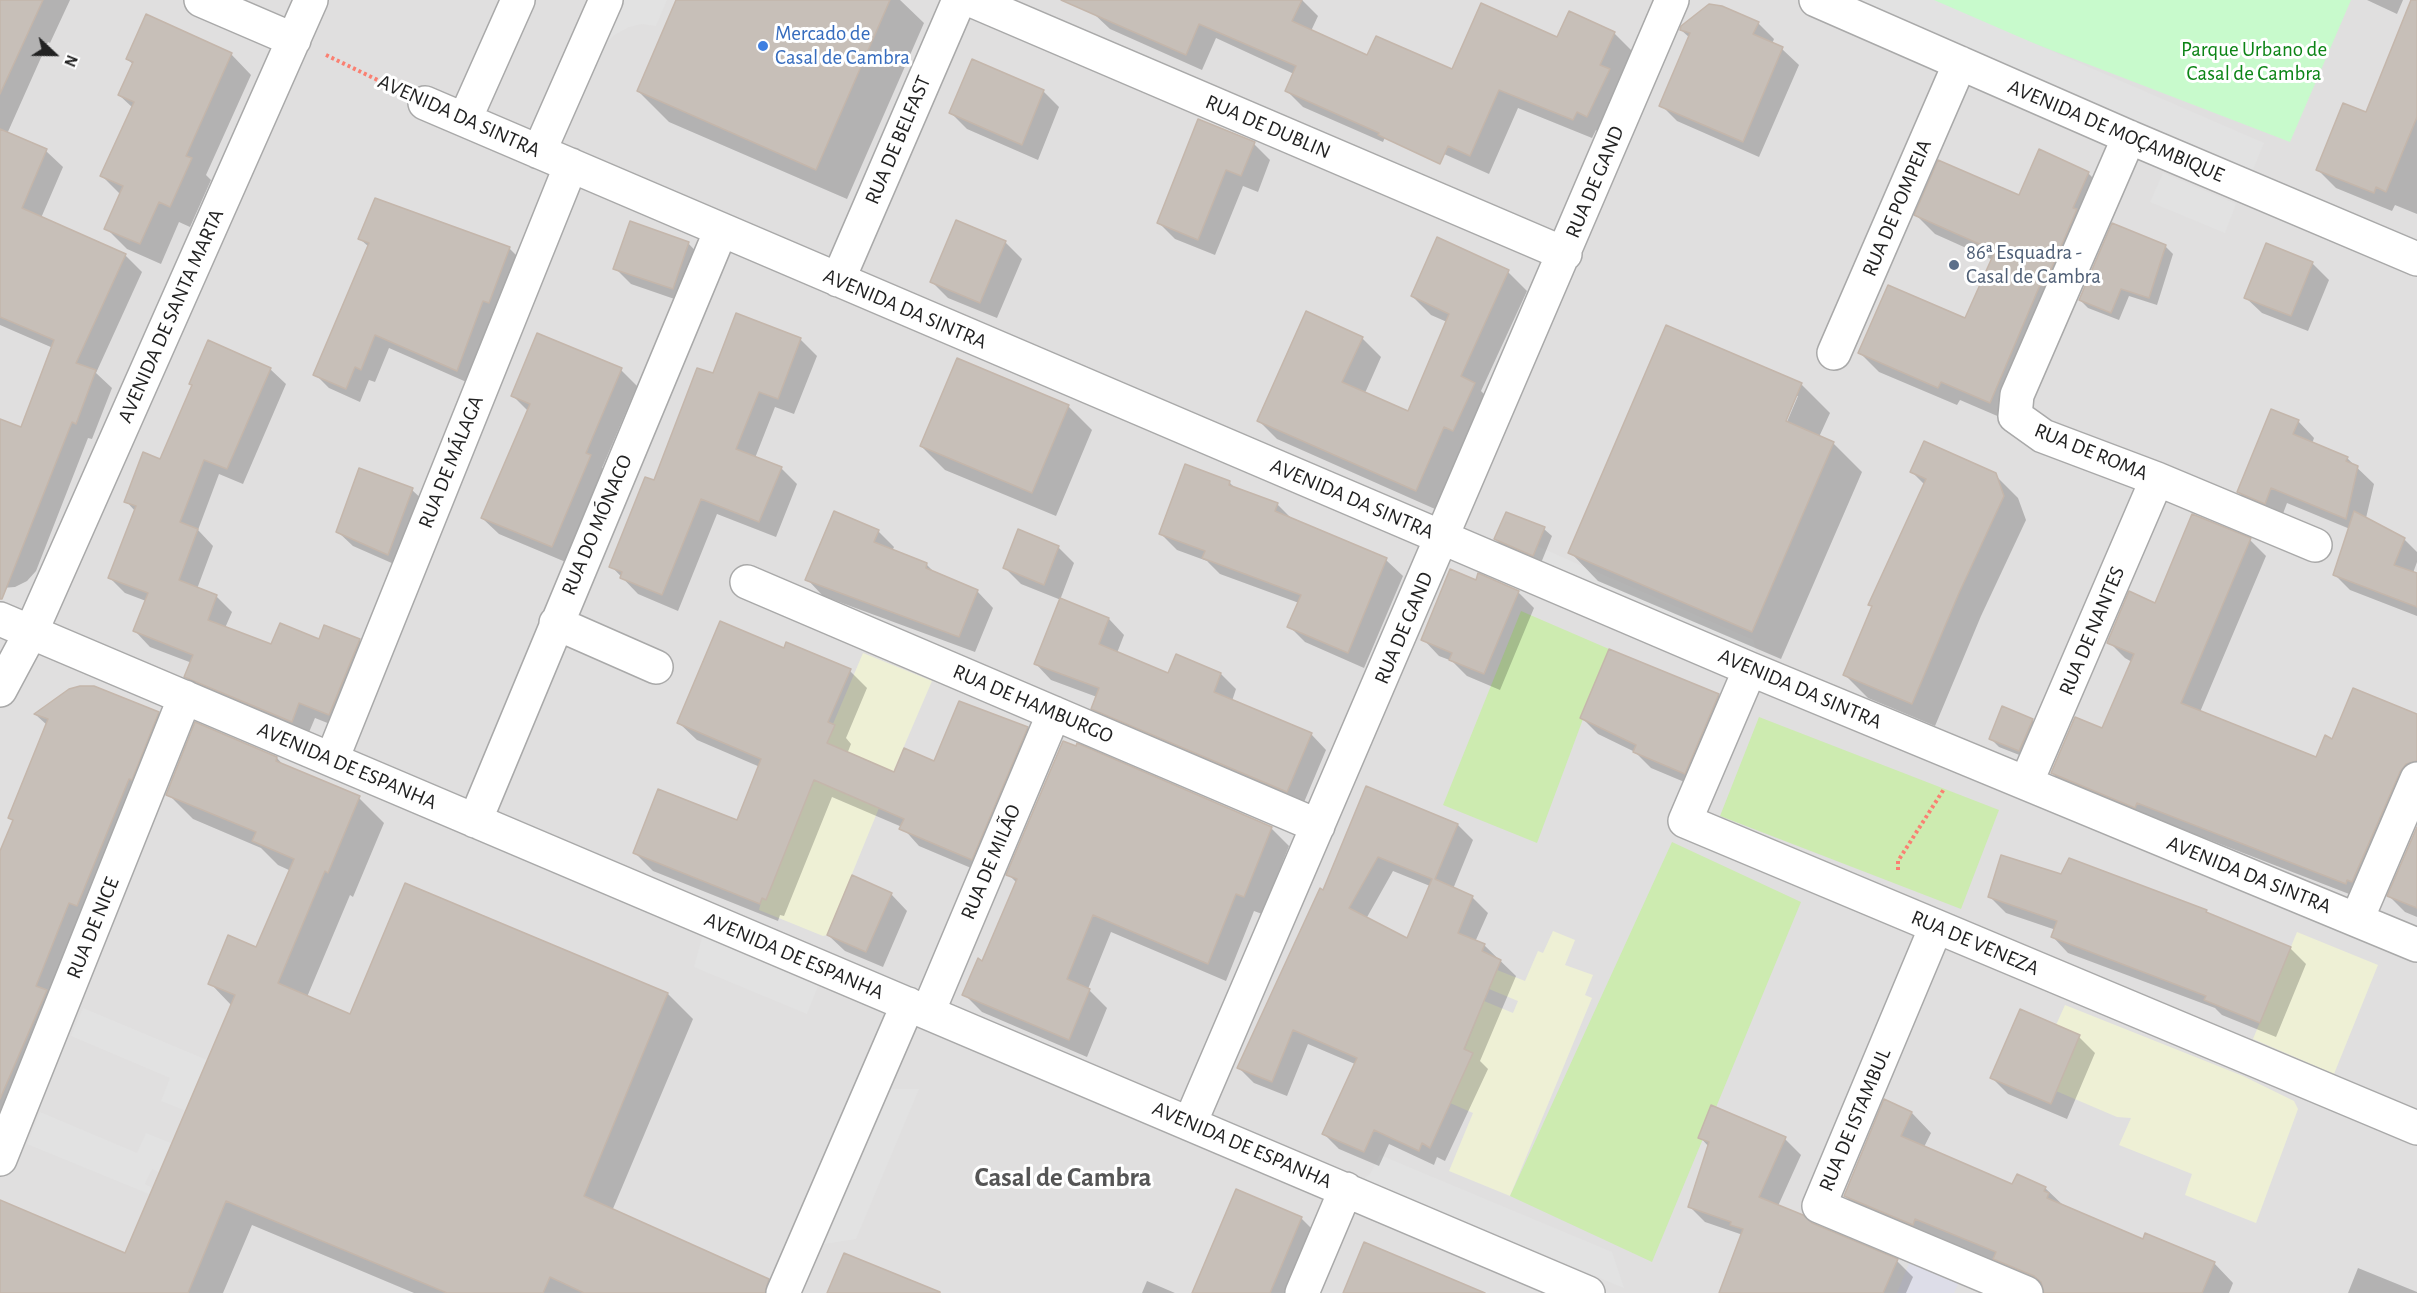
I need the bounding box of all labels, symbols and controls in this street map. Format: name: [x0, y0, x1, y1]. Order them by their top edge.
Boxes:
place label: Mercado de Casal de Cambra: [775, 21, 910, 71]
north arrow: [24, 24, 84, 84]
park label: Parque Urbano de Casal de Cambra: [2181, 37, 2327, 87]
marker: Mercado de Casal de Cambra: [756, 39, 770, 53]
text: N: [61, 53, 80, 69]
street label: AVENIDA DA SINTRA: [374, 69, 544, 163]
street label: RUA DE BELFAST: [860, 72, 936, 208]
street label: AVENIDA DE MOÇAMBIQUE: [2004, 74, 2228, 188]
street label: RUA DE DUBLIN: [1202, 89, 1334, 165]
street label: RUA DE GAND: [1560, 122, 1630, 242]
street label: RUA DE POMPEIA: [1857, 136, 1937, 280]
street label: AVENIDA DE SANTA MARTA: [112, 205, 230, 427]
place label: 86ª Esquadra - Casal de Cambra: [1966, 240, 2101, 290]
marker: 86ª Esquadra - Casal de Cambra: [1947, 258, 1961, 272]
street label: AVENIDA DA SINTRA: [820, 263, 990, 355]
street label: RUA DE MÁLAGA: [413, 392, 489, 532]
street label: RUA DE ROMA: [2031, 418, 2151, 486]
street label: RUA DO MÓNACO: [556, 451, 638, 599]
street label: AVENIDA DA SINTRA: [1267, 453, 1437, 545]
street label: RUA DE NANTES: [2054, 563, 2130, 699]
street label: RUA DE GAND: [1369, 568, 1439, 688]
street label: AVENIDA DA SINTRA: [1715, 643, 1885, 735]
street label: RUA DE HAMBURGO: [949, 659, 1117, 749]
street label: AVENIDA DE ESPANHA: [253, 717, 441, 815]
street label: RUA DE MILÃO: [955, 801, 1027, 923]
street label: AVENIDA DA SINTRA: [2163, 831, 2335, 919]
street label: RUA DE NICE: [61, 873, 125, 983]
street label: RUA DE VENEZA: [1907, 905, 2043, 981]
street label: AVENIDA DE ESPANHA: [700, 907, 888, 1005]
street label: RUA DE ISTAMBUL: [1814, 1045, 1896, 1195]
street label: AVENIDA DE ESPANHA: [1148, 1096, 1336, 1194]
district label: Casal de Cambra: [974, 1162, 1152, 1194]

